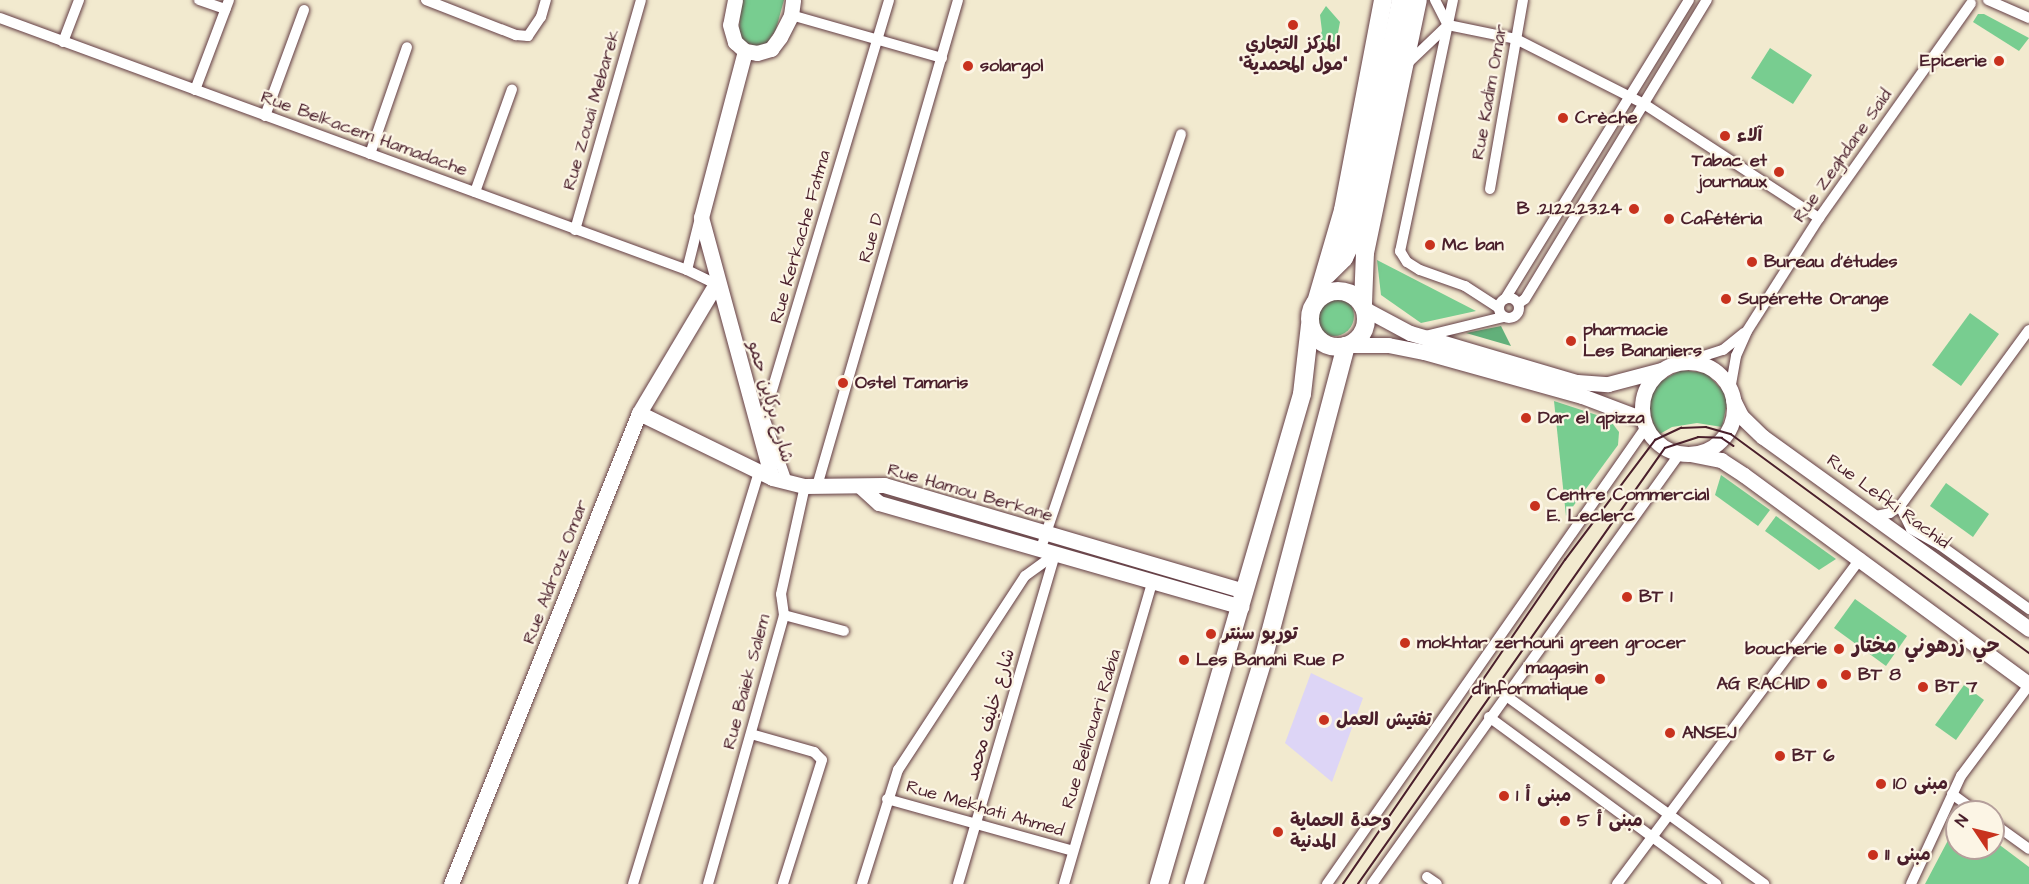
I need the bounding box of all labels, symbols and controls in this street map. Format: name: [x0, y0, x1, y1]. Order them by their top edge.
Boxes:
marker: المركز التجاري "مول المحمدية": [1286, 18, 1300, 32]
street label: Rue Kadim Omar: [1467, 23, 1513, 161]
street label: Rue Zouai Mebarek: [559, 27, 625, 193]
place label: المركز التجاري "مول المحمدية": [1239, 34, 1347, 76]
place label: Epicerie: [1920, 50, 1987, 72]
marker: Epicerie: [1992, 54, 2006, 68]
place label: solargol: [980, 55, 1043, 77]
marker: solargol: [961, 59, 975, 73]
street label: Rue Zeghdane Said: [1789, 85, 1897, 227]
street label: Rue Belkacem Hamadache: [258, 86, 470, 182]
place label: Crèche: [1575, 107, 1637, 129]
marker: Crèche: [1556, 111, 1570, 125]
place label: آلاء: [1737, 125, 1762, 147]
marker: آلاء: [1718, 129, 1732, 143]
street label: Rue Kerkache Fatma: [766, 148, 836, 326]
place label: Tabac et journaux: [1692, 151, 1767, 194]
marker: Tabac et journaux: [1772, 165, 1786, 179]
place label: B .21.22.23.24: [1517, 198, 1622, 220]
marker: B .21.22.23.24: [1627, 202, 1641, 216]
place label: Cafétéria: [1681, 208, 1762, 230]
street label: Rue D: [855, 211, 889, 265]
marker: Cafétéria: [1662, 212, 1676, 226]
place label: Mc ban: [1442, 234, 1504, 256]
marker: Mc ban: [1423, 238, 1437, 252]
place label: Bureau d'études: [1764, 251, 1897, 273]
marker: Bureau d'études: [1745, 255, 1759, 269]
place label: Supérette Orange: [1738, 288, 1889, 310]
marker: Supérette Orange: [1719, 292, 1733, 306]
place label: pharmacie Les Bananiers: [1583, 320, 1702, 362]
marker: pharmacie Les Bananiers: [1564, 334, 1578, 348]
street label: شارع بركاين حمو: [742, 339, 798, 465]
place label: Ostel Tamaris: [855, 372, 968, 394]
marker: Ostel Tamaris: [836, 376, 850, 390]
place label: Dar el qpizza: [1538, 407, 1645, 429]
marker: Dar el qpizza: [1519, 411, 1533, 425]
street label: Rue Lefki Rachid: [1822, 450, 1954, 554]
street label: Rue Hamou Berkane: [885, 459, 1055, 527]
place label: Centre Commercial E. Leclerc: [1547, 485, 1709, 528]
street label: Rue Aldrouz Omar: [519, 497, 593, 647]
marker: Centre Commercial E. Leclerc: [1528, 499, 1542, 513]
place label: BT 1: [1639, 586, 1673, 608]
marker: BT 1: [1620, 590, 1634, 604]
street label: Rue Baiek Salem: [719, 612, 775, 752]
place label: توربو سنتر: [1223, 623, 1298, 645]
marker: توربو سنتر: [1204, 627, 1218, 641]
place label: mokhtar zerhouni green grocer: [1417, 632, 1686, 654]
district label: حي زرهوني مختار: [1852, 634, 2000, 658]
marker: mokhtar zerhouni green grocer: [1398, 636, 1412, 650]
place label: boucherie: [1745, 638, 1827, 660]
marker: boucherie: [1832, 642, 1846, 656]
street label: شارع خليف محمد: [962, 646, 1020, 784]
street label: Rue Belhouari Rabia: [1057, 647, 1127, 811]
place label: Les Banani Rue P: [1196, 649, 1344, 671]
marker: Les Banani Rue P: [1177, 653, 1191, 667]
place label: magasin d'informatique: [1472, 658, 1588, 700]
place label: BT 8: [1858, 664, 1901, 686]
marker: BT 8: [1839, 668, 1853, 682]
marker: magasin d'informatique: [1593, 672, 1607, 686]
place label: AG RACHID: [1716, 673, 1810, 695]
place label: BT 7: [1935, 676, 1977, 698]
marker: AG RACHID: [1815, 677, 1829, 691]
marker: BT 7: [1916, 680, 1930, 694]
place label: تفتيش العمل: [1336, 709, 1431, 731]
marker: تفتيش العمل: [1317, 713, 1331, 727]
place label: ANSEJ: [1682, 722, 1737, 744]
marker: ANSEJ: [1663, 726, 1677, 740]
place label: BT 6: [1792, 745, 1835, 767]
marker: BT 6: [1773, 749, 1787, 763]
place label: مبنى 10: [1893, 773, 1948, 795]
street label: Rue Mekhati Ahmed: [904, 776, 1066, 842]
marker: مبنى 10: [1874, 777, 1888, 791]
place label: مبنى أ 1: [1516, 785, 1571, 807]
marker: مبنى أ 1: [1497, 789, 1511, 803]
north arrow: [1945, 800, 2005, 860]
place label: مبنى أ 5: [1577, 810, 1643, 832]
text: N: [1950, 810, 1974, 831]
place label: وحدة الحماية المدنية: [1290, 811, 1391, 854]
marker: مبنى أ 5: [1558, 814, 1572, 828]
marker: وحدة الحماية المدنية: [1271, 825, 1285, 839]
place label: مبنى 11: [1885, 844, 1931, 866]
marker: مبنى 11: [1866, 848, 1880, 862]

